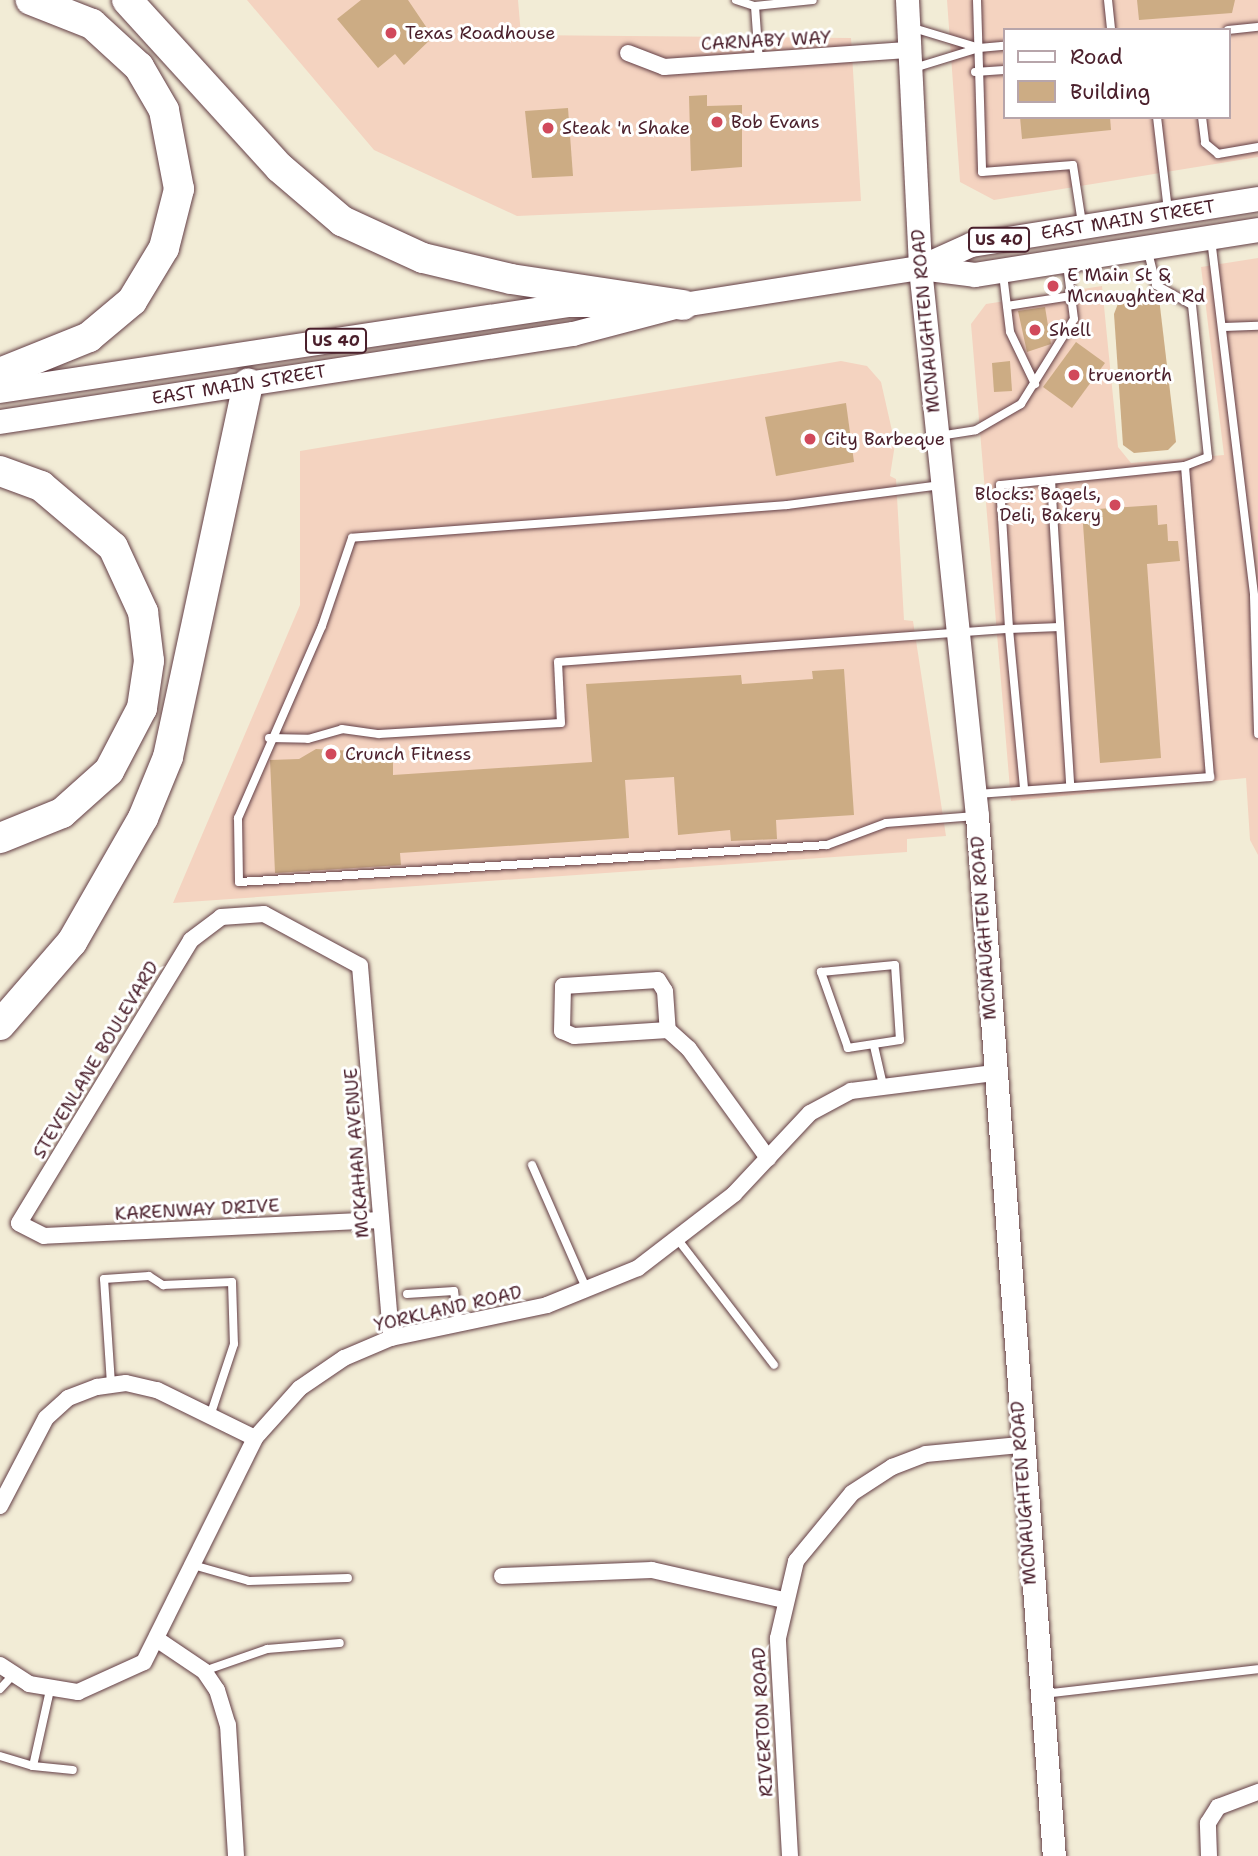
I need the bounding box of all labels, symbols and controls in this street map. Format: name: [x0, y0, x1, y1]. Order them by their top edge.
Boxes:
place label: Texas Roadhouse: [405, 22, 556, 44]
marker: Texas Roadhouse: [383, 25, 399, 41]
street label: CARNABY WAY: [700, 27, 832, 55]
legend: [1002, 28, 1230, 119]
text: Road: [1070, 43, 1123, 71]
text: Building: [1070, 78, 1150, 106]
place label: Bob Evans: [731, 111, 820, 133]
marker: Bob Evans: [709, 114, 725, 130]
place label: Steak 'n Shake: [562, 117, 690, 139]
marker: Steak 'n Shake: [540, 120, 556, 136]
street label: EAST MAIN STREET: [1039, 196, 1217, 244]
street label: MCNAUGHTEN ROAD: [907, 228, 945, 414]
road number: US 40: [968, 228, 1030, 252]
place label: E Main St & Mcnaughten Rd: [1067, 265, 1205, 308]
marker: E Main St & Mcnaughten Rd: [1045, 278, 1061, 294]
place label: Shell: [1049, 319, 1091, 341]
marker: Shell: [1027, 322, 1043, 338]
road number: US 40: [304, 328, 368, 354]
street label: EAST MAIN STREET: [150, 361, 328, 409]
place label: truenorth: [1088, 364, 1172, 386]
marker: truenorth: [1066, 367, 1082, 383]
place label: City Barbeque: [824, 428, 945, 450]
marker: City Barbeque: [802, 431, 818, 447]
place label: Blocks: Bagels, Deli, Bakery: [975, 484, 1101, 526]
marker: Blocks: Bagels, Deli, Bakery: [1107, 497, 1123, 513]
place label: Crunch Fitness: [345, 743, 471, 765]
marker: Crunch Fitness: [323, 746, 339, 762]
street label: MCNAUGHTEN ROAD: [967, 835, 1001, 1021]
street label: STEVENLANE BOULEVARD: [28, 957, 164, 1163]
street label: MCKAHAN AVENUE: [340, 1067, 374, 1239]
street label: KARENWAY DRIVE: [114, 1195, 280, 1225]
street label: YORKLAND ROAD: [372, 1281, 524, 1337]
street label: MCNAUGHTEN ROAD: [1007, 1400, 1041, 1586]
street label: RIVERTON ROAD: [748, 1646, 778, 1798]

